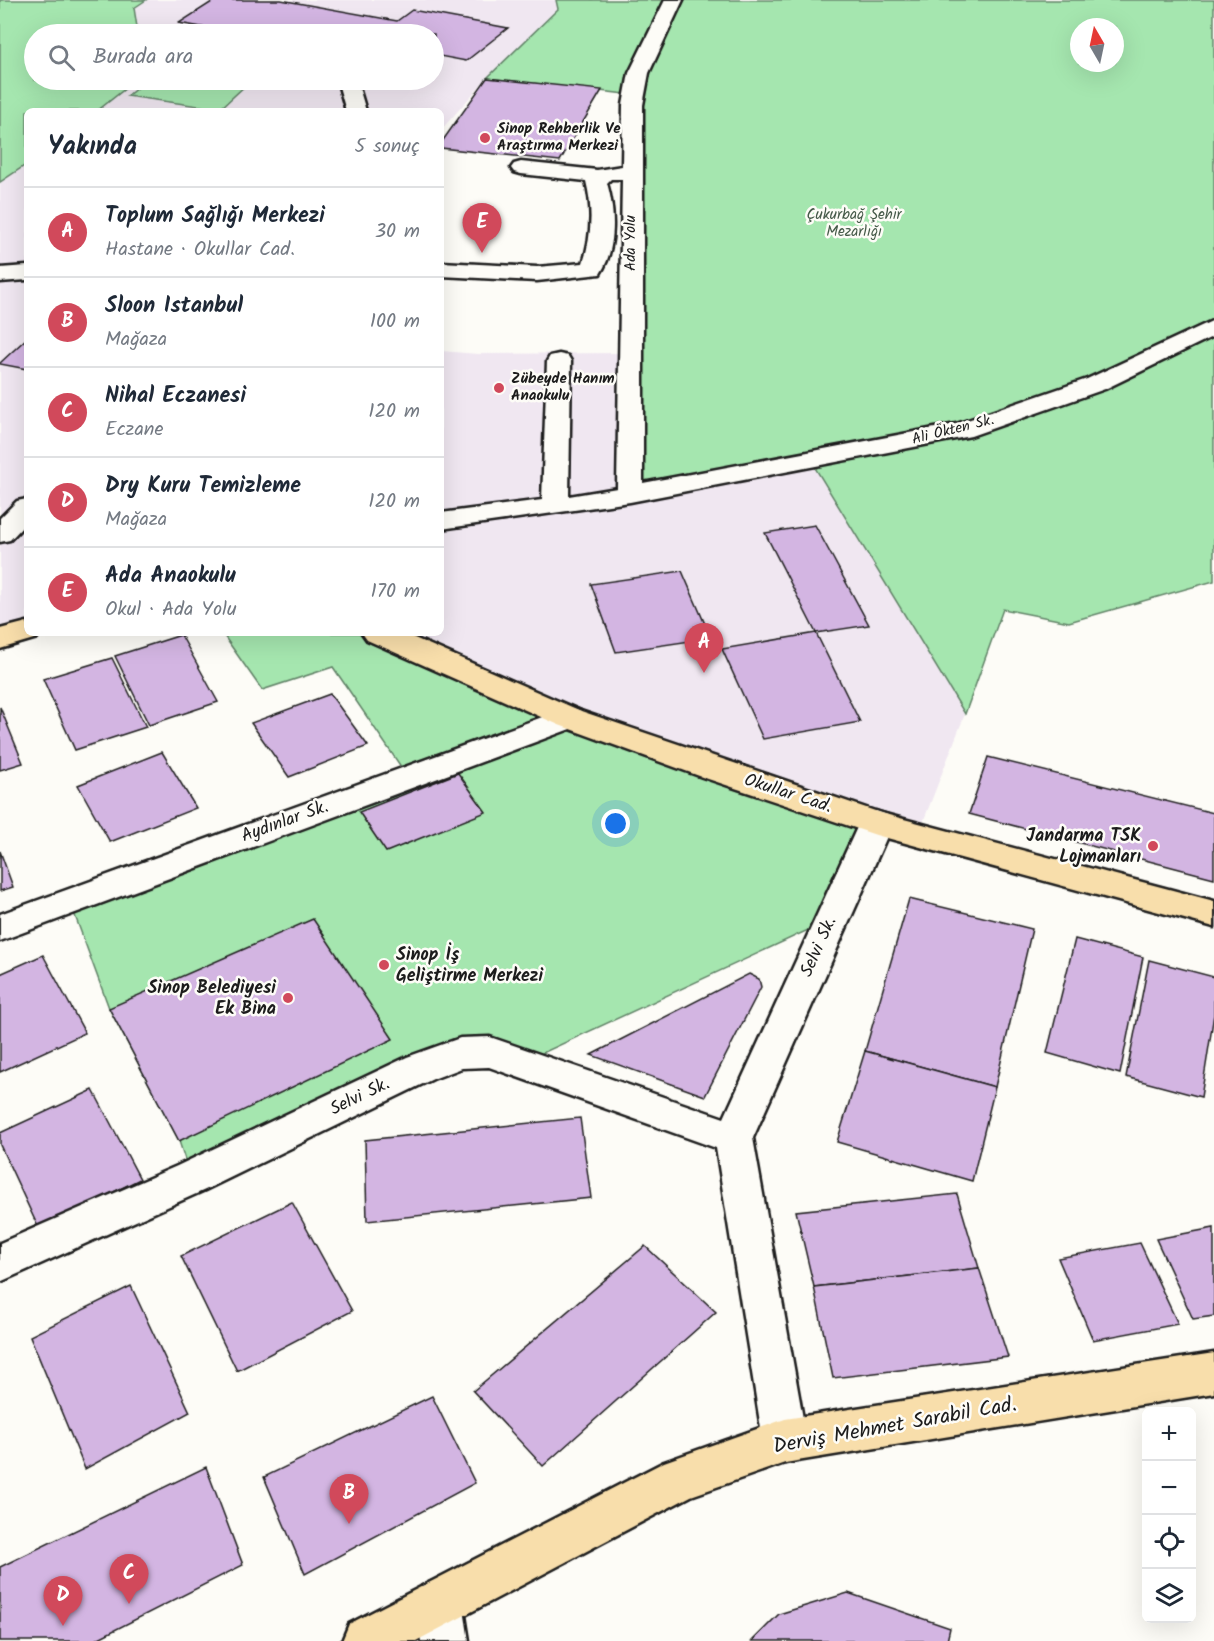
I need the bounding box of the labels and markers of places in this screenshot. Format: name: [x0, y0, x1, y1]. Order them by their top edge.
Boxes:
place label: Sinop Rehberlik Ve Araştırma Merkezi: [497, 117, 621, 158]
marker: Sinop Rehberlik Ve Araştırma Merkezi: [478, 131, 492, 145]
pin: E: [462, 204, 502, 253]
place label: Zübeyde Hanım Anaokulu: [511, 367, 615, 408]
marker: Zübeyde Hanım Anaokulu: [492, 381, 506, 395]
pin: A: [684, 624, 724, 673]
place label: Jandarma TSK Lojmanları: [1026, 822, 1141, 872]
marker: Jandarma TSK Lojmanları: [1146, 839, 1160, 853]
place label: Sinop İş Geliştirme Merkezi: [396, 941, 543, 991]
marker: Sinop İş Geliştirme Merkezi: [377, 958, 391, 972]
place label: Sinop Belediyesi Ek Bina: [147, 974, 276, 1024]
marker: Sinop Belediyesi Ek Bina: [281, 991, 295, 1005]
pin: B: [330, 1474, 368, 1524]
pin: C: [110, 1554, 148, 1604]
pin: D: [44, 1576, 82, 1626]

